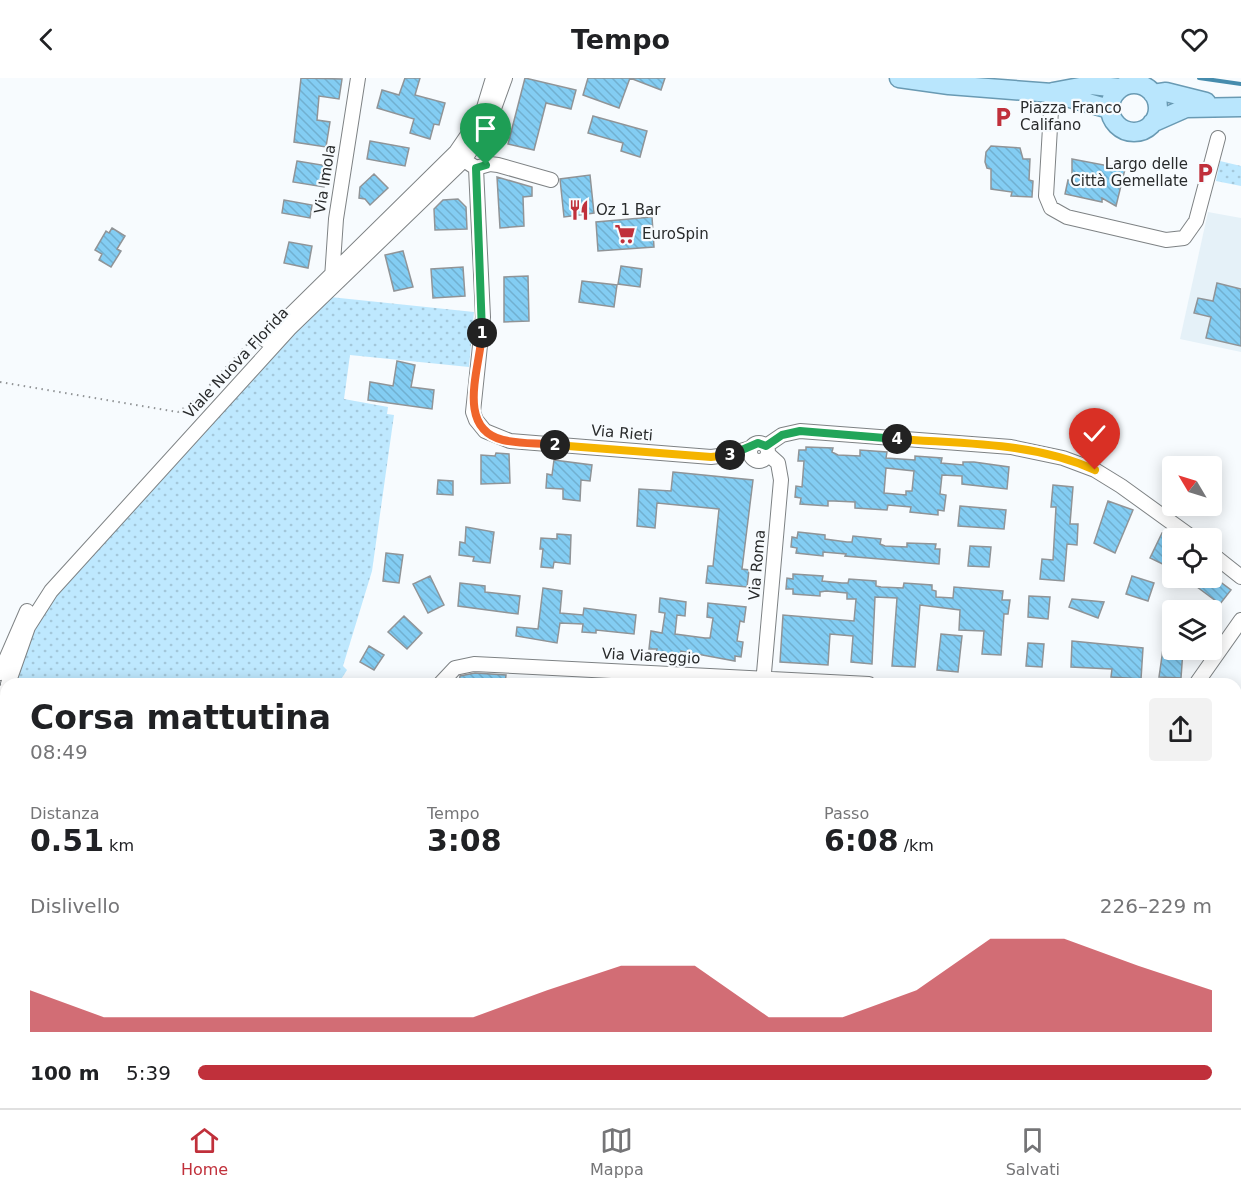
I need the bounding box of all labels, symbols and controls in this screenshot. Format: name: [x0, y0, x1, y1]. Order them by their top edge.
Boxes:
icon: back: [30, 23, 63, 56]
icon: heart: [1178, 23, 1211, 56]
text: Tempo: [571, 24, 670, 55]
place label: Piazza Franco Califano: [1020, 99, 1122, 134]
pin: [460, 103, 511, 165]
parking icon: Piazza Franco Califano: [991, 105, 1015, 129]
icon: arrive: [469, 112, 502, 145]
street label: Via Imola: [311, 143, 339, 215]
place label: Largo delle Città Gemellate: [1070, 155, 1188, 190]
parking icon: Largo delle Città Gemellate: [1193, 161, 1217, 185]
restaurant icon: Oz 1 Bar: [567, 198, 591, 222]
place label: Oz 1 Bar: [596, 201, 661, 219]
supermarket icon: EuroSpin: [613, 222, 637, 246]
place label: EuroSpin: [642, 225, 709, 243]
street label: Viale Nuova Florida: [180, 304, 292, 422]
pin: 1: [467, 318, 497, 348]
text: 1: [476, 323, 488, 342]
pin: [1069, 408, 1120, 470]
icon: check: [1078, 417, 1111, 450]
street label: Via Rieti: [590, 421, 654, 445]
pin: 4: [882, 424, 912, 454]
text: 4: [891, 429, 903, 448]
pin: 2: [540, 430, 570, 460]
text: 2: [549, 435, 561, 454]
pin: 3: [715, 440, 745, 470]
text: 3: [724, 445, 736, 464]
north arrow: [1162, 456, 1222, 516]
map controls: [1162, 456, 1222, 660]
button: locate: [1162, 528, 1222, 588]
street label: Via Roma: [745, 529, 769, 601]
button: layers: [1162, 600, 1222, 660]
street label: Via Viareggio: [601, 644, 701, 668]
text: Corsa mattutina: [30, 698, 331, 737]
button: share: [1149, 698, 1212, 761]
text: 08:49: [30, 740, 88, 764]
text: Distanza: [30, 804, 100, 823]
text: Tempo: [427, 804, 479, 823]
text: Passo: [824, 804, 869, 823]
text: 0.51: [30, 823, 104, 858]
text: 3:08: [427, 823, 502, 858]
text: 6:08: [824, 823, 899, 858]
text: km: [104, 836, 134, 855]
text: /km: [899, 836, 934, 855]
text: Dislivello: [30, 894, 120, 918]
text: 226–229 m: [1100, 894, 1212, 918]
text: 100 m: [30, 1061, 100, 1085]
text: 5:39: [126, 1061, 171, 1085]
tab: Home: [181, 1124, 228, 1179]
tab: Mappa: [590, 1124, 644, 1179]
tab: Salvati: [1006, 1124, 1060, 1179]

